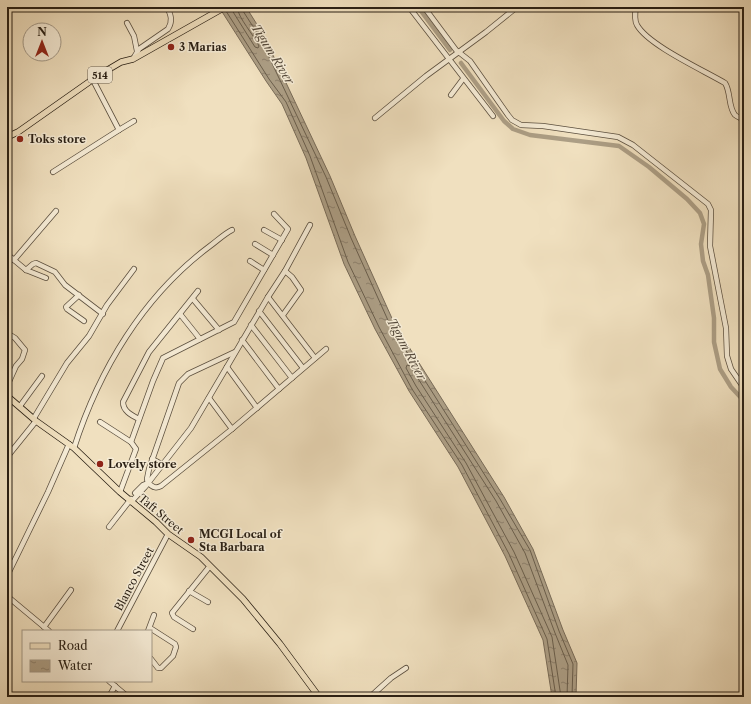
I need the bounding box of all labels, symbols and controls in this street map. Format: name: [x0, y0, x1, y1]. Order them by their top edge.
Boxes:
water label: Tigum River: [248, 21, 298, 88]
north arrow: [22, 22, 62, 62]
text: N: [37, 25, 47, 39]
place label: 3 Marias: [179, 40, 227, 54]
marker: 3 Marias: [166, 42, 176, 52]
road number: 514: [88, 67, 112, 83]
place label: Toks store: [28, 132, 86, 146]
marker: Toks store: [15, 134, 25, 144]
water label: Tigum River: [384, 315, 430, 384]
place label: Lovely store: [108, 457, 177, 471]
marker: Lovely store: [95, 459, 105, 469]
street label: Taft Street: [136, 491, 187, 537]
place label: MCGI Local of Sta Barbara: [199, 527, 283, 554]
marker: MCGI Local of Sta Barbara: [186, 535, 196, 545]
street label: Blanco Street: [111, 545, 157, 613]
legend: [22, 630, 152, 682]
text: Road: [58, 638, 88, 653]
text: Water: [57, 658, 92, 673]

